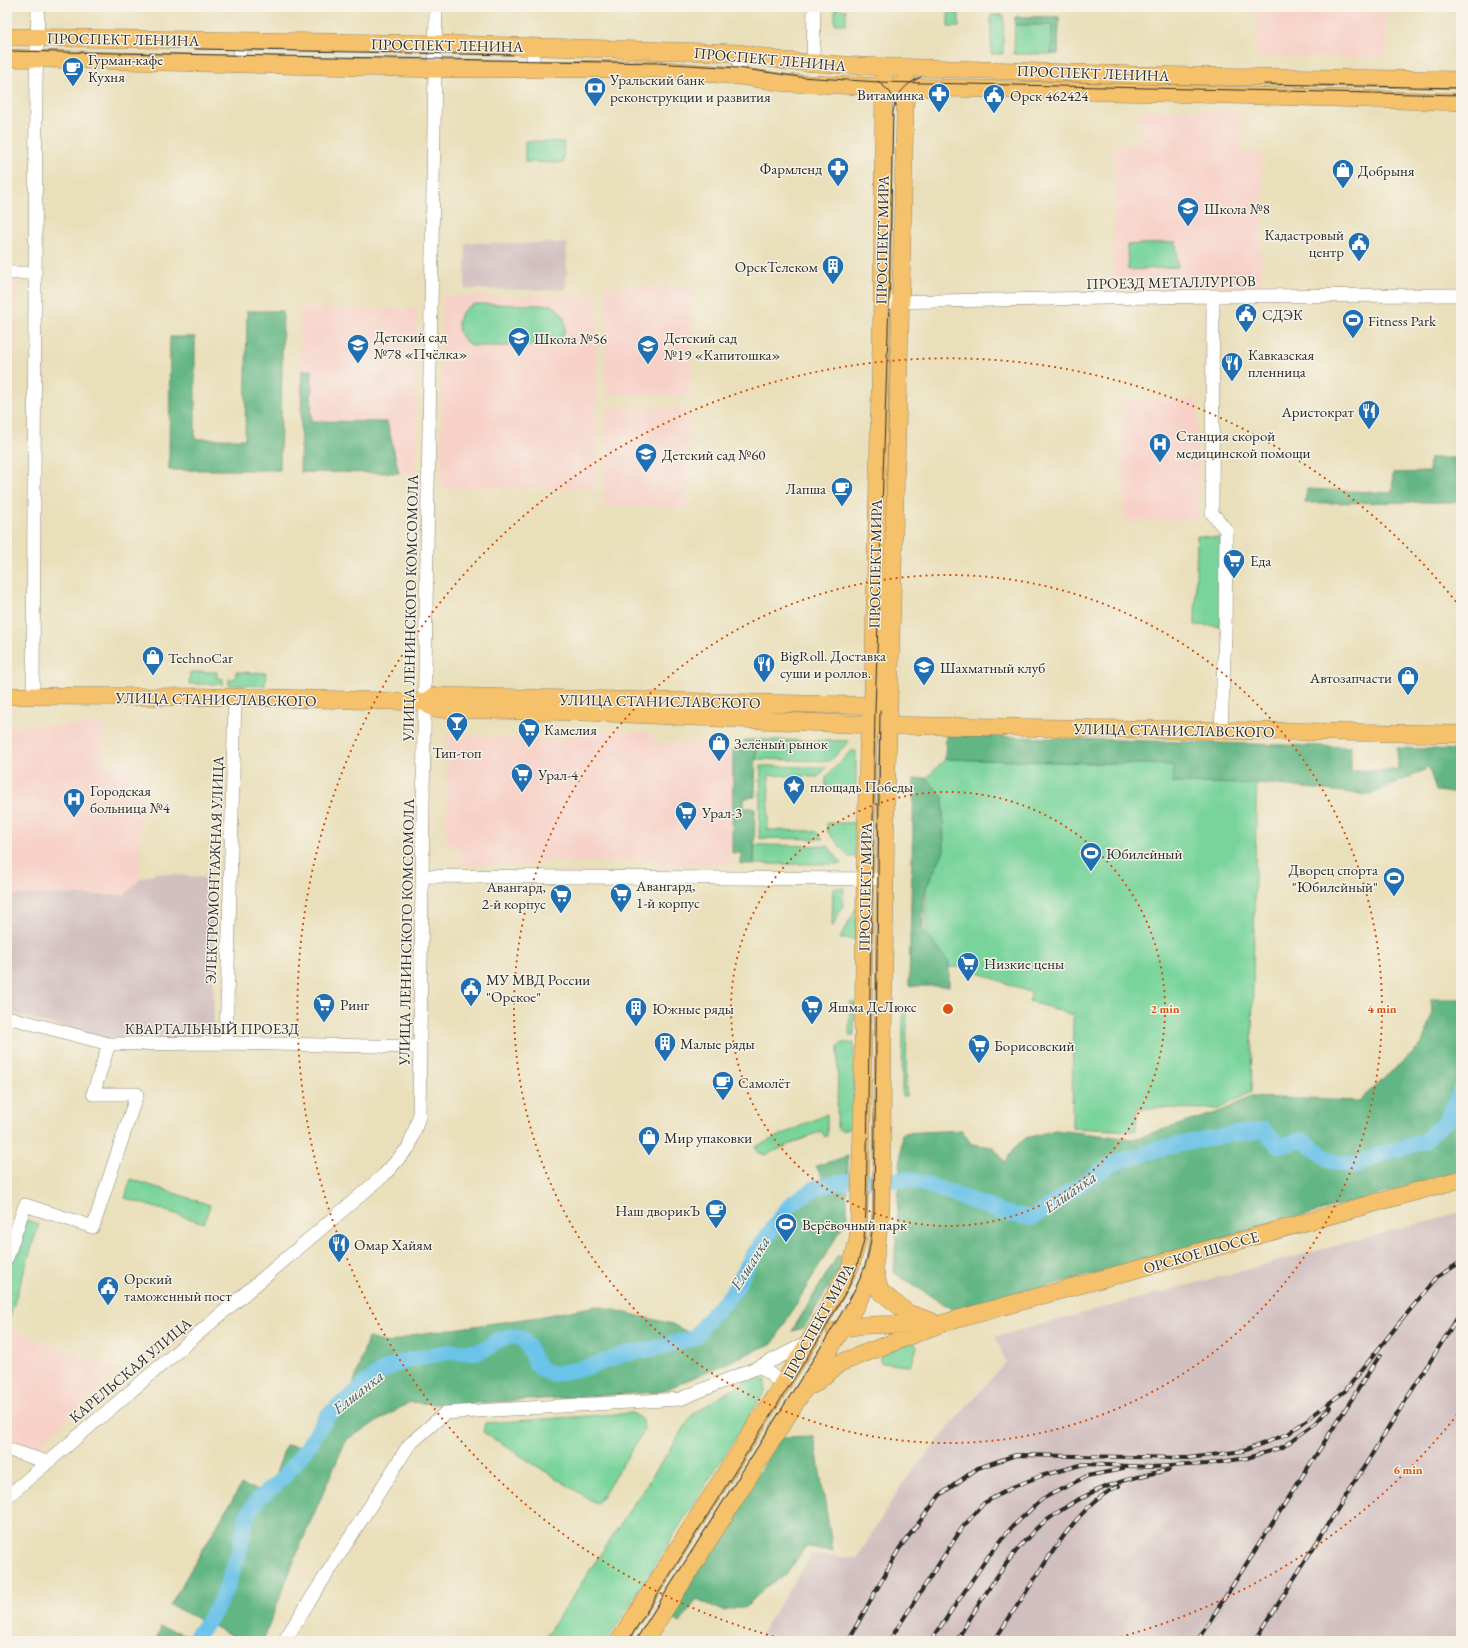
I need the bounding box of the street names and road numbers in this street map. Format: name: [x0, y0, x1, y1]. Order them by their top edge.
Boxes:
street label: ПРОСПЕКТ ЛЕНИНА: [47, 28, 200, 50]
street label: ПРОСПЕКТ ЛЕНИНА: [371, 34, 524, 56]
street label: ПРОСПЕКТ ЛЕНИНА: [693, 43, 847, 75]
street label: ПРОСПЕКТ ЛЕНИНА: [1016, 61, 1170, 85]
street label: ПРОСПЕКТ МИРА: [871, 174, 893, 305]
street label: ПРОЕЗД МЕТАЛЛУРГОВ: [1086, 271, 1256, 293]
street label: УЛИЦА ЛЕНИНСКОГО КОМСОМОЛА: [398, 474, 422, 743]
street label: ПРОСПЕКТ МИРА: [864, 498, 886, 629]
street label: УЛИЦА СТАНИСЛАВСКОГО: [114, 688, 317, 710]
street label: УЛИЦА СТАНИСЛАВСКОГО: [558, 690, 761, 712]
street label: УЛИЦА СТАНИСЛАВСКОГО: [1072, 719, 1275, 741]
street label: ЭЛЕКТРОМОНТАЖНАЯ УЛИЦА: [201, 755, 227, 984]
street label: УЛИЦА ЛЕНИНСКОГО КОМСОМОЛА: [394, 798, 418, 1067]
street label: ПРОСПЕКТ МИРА: [854, 821, 876, 952]
street label: КВАРТАЛЬНЫЙ ПРОЕЗД: [125, 1019, 299, 1038]
street label: ОРСКОЕ ШОССЕ: [1141, 1226, 1261, 1278]
street label: ПРОСПЕКТ МИРА: [778, 1259, 858, 1382]
street label: КАРЕЛЬСКАЯ УЛИЦА: [65, 1313, 195, 1427]

